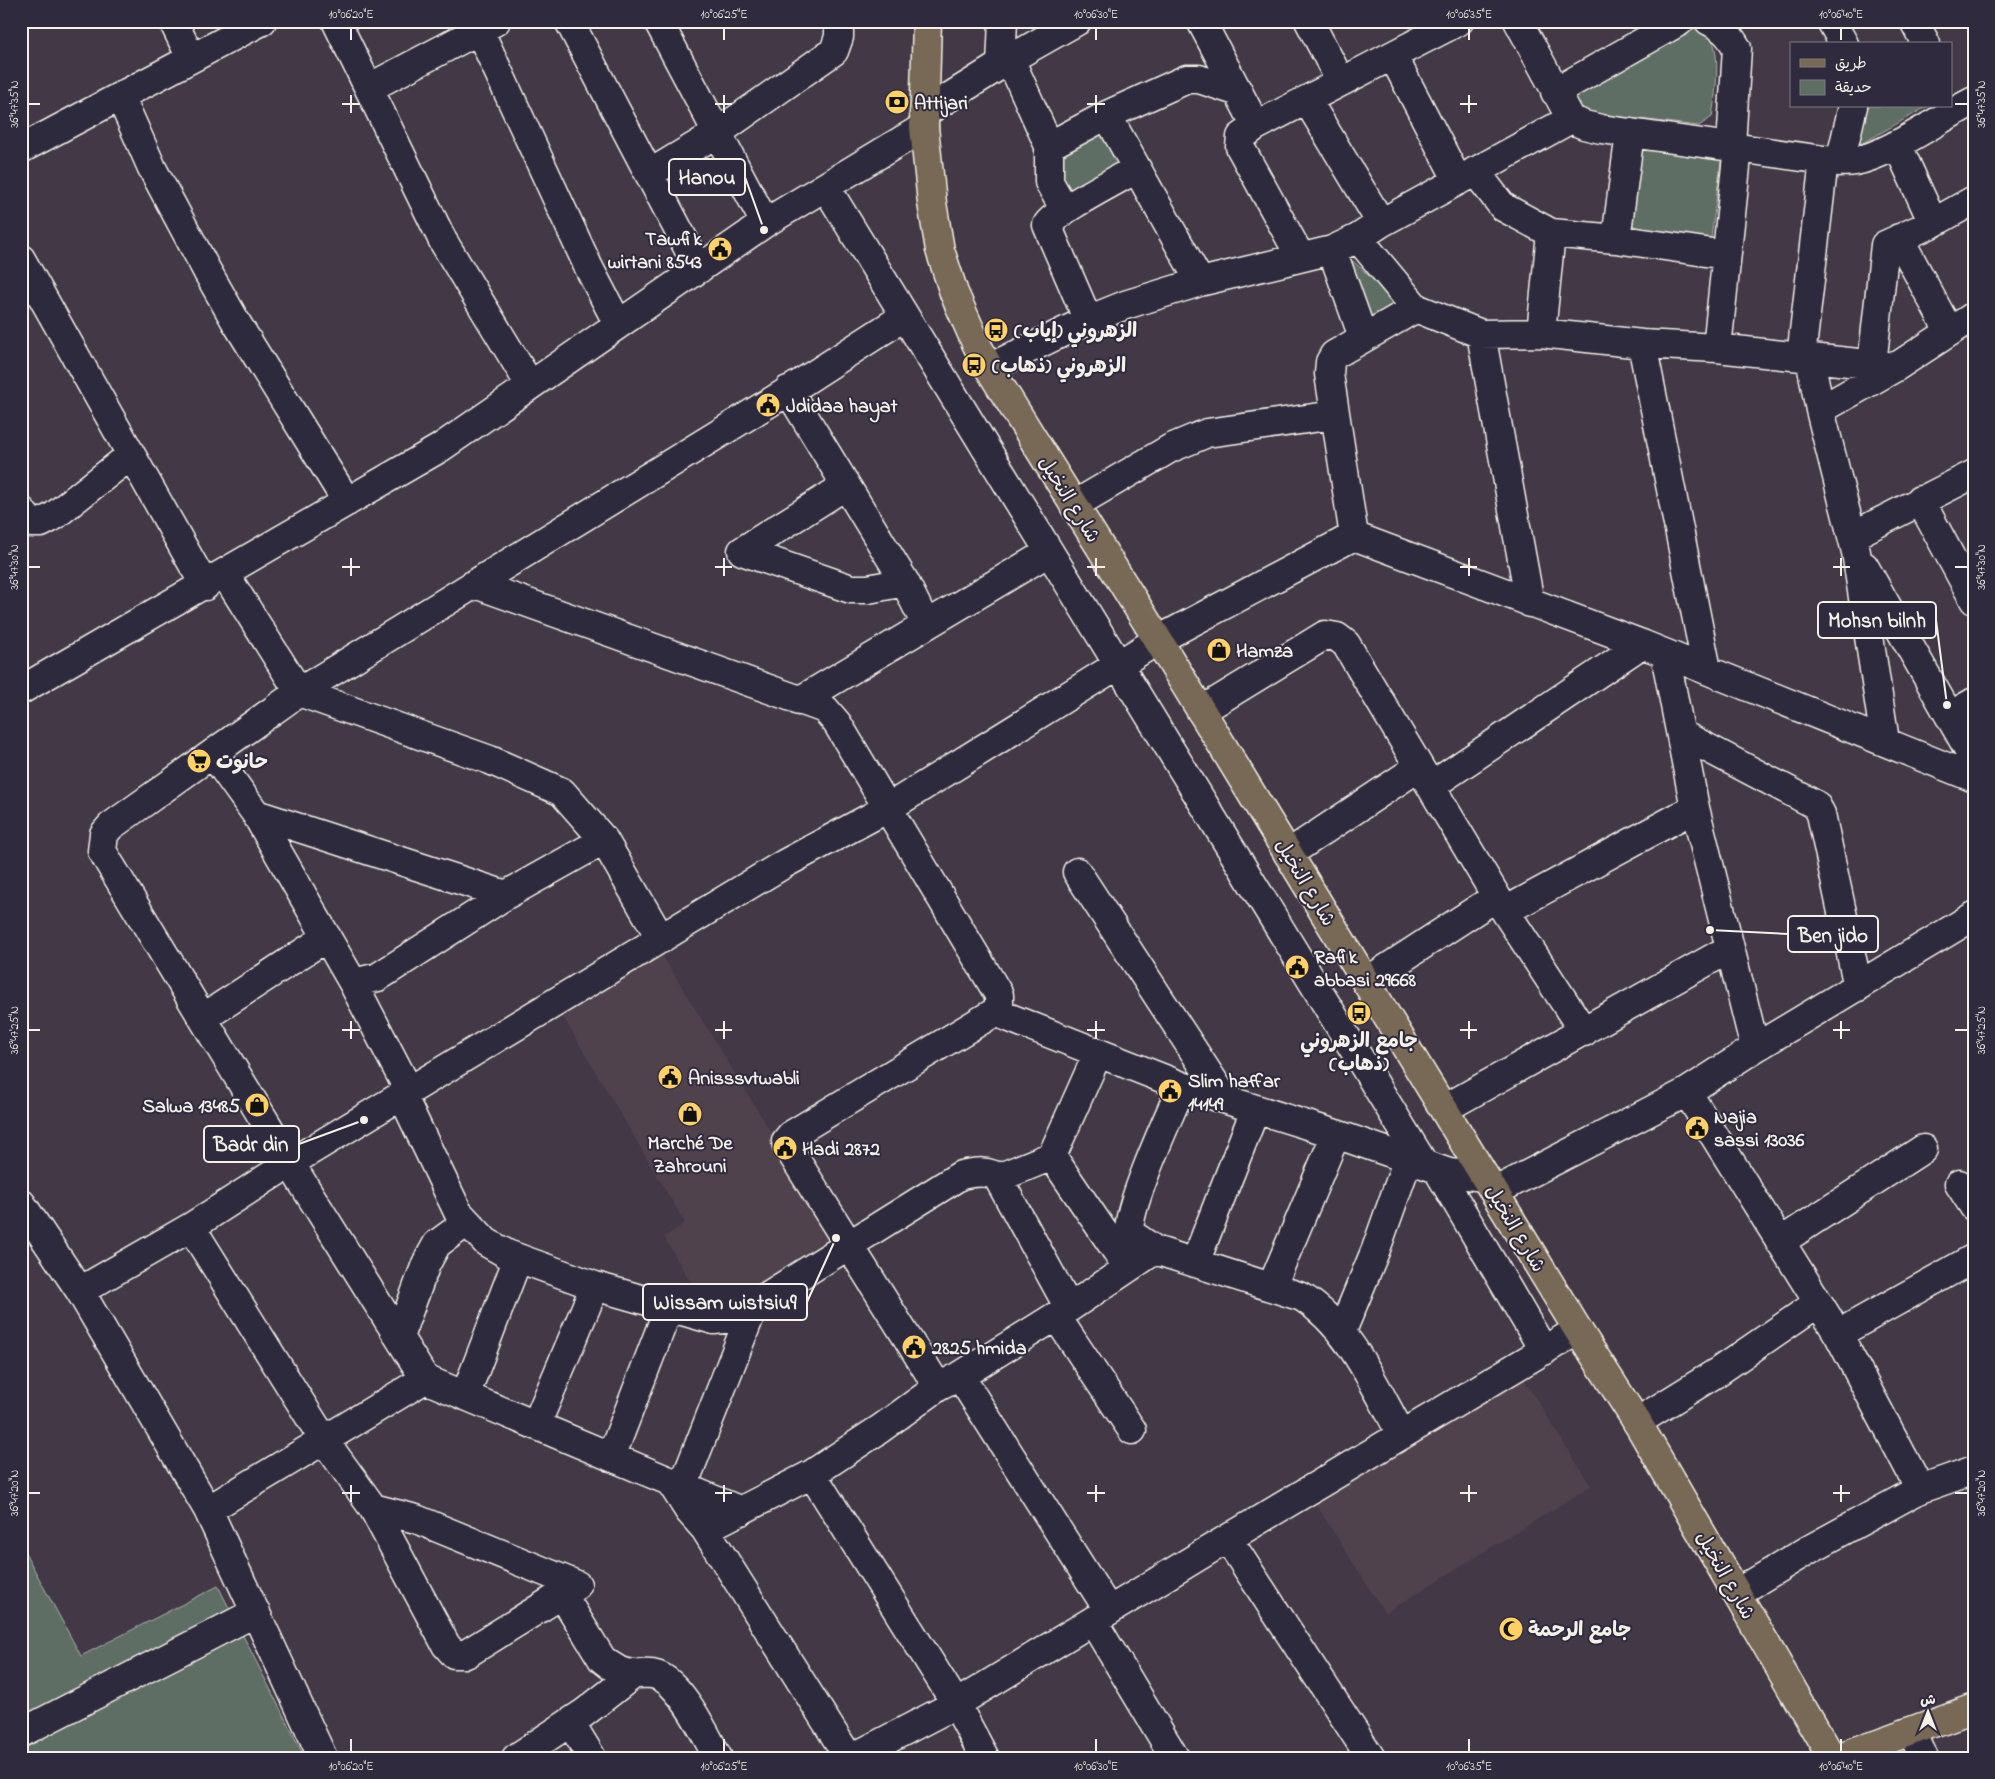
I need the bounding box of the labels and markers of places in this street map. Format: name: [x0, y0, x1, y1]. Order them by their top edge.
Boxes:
bank icon: Attijari: [884, 89, 910, 115]
place label: Attijari: [914, 90, 968, 119]
callout: Hanou: [669, 159, 745, 195]
place label: Tawfik wirtani 8543: [608, 226, 703, 278]
public building icon: Tawfik wirtani 8543: [707, 236, 733, 262]
bus stop icon: الزهروني (إياب): [983, 317, 1009, 343]
place label: الزهروني (إياب): [1014, 318, 1137, 348]
bus stop icon: الزهروني (ذهاب): [961, 352, 987, 378]
place label: الزهروني (ذهاب): [992, 353, 1126, 383]
public building icon: Jdidaa hayat: [755, 392, 781, 418]
place label: Jdidaa hayat: [786, 393, 898, 423]
callout: Mohsn bilnh: [1818, 602, 1936, 638]
shop icon: Hamza: [1206, 637, 1232, 663]
place label: Hamza: [1236, 638, 1293, 667]
supermarket icon: حانوت: [186, 748, 212, 774]
place label: حانوت: [216, 749, 267, 778]
callout: Ben jido: [1788, 916, 1878, 952]
place label: Rafik abbasi 29668: [1314, 944, 1416, 996]
public building icon: Rafik abbasi 29668: [1284, 954, 1310, 980]
bus stop icon: جامع الزهروني (ذهاب): [1346, 1000, 1372, 1026]
place label: جامع الزهروني (ذهاب): [1300, 1028, 1418, 1080]
public building icon: Anisssvtwabli: [657, 1064, 683, 1090]
place label: Anisssvtwabli: [688, 1065, 800, 1094]
place label: Slim haffar 14149: [1188, 1068, 1281, 1120]
public building icon: Slim haffar 14149: [1157, 1078, 1183, 1104]
shop icon: Salwa 13485: [244, 1092, 270, 1118]
place label: Salwa 13485: [142, 1093, 241, 1122]
shop icon: Marché De Zahrouni: [677, 1101, 703, 1127]
place label: Najia sassi 13036: [1714, 1104, 1804, 1156]
public building icon: Najia sassi 13036: [1684, 1115, 1710, 1141]
callout: Badr din: [204, 1126, 299, 1162]
place label: Marché De Zahrouni: [647, 1130, 734, 1182]
public building icon: Hadi 2872: [772, 1135, 798, 1161]
place label: Hadi 2872: [802, 1136, 880, 1165]
callout: Wissam wistsiu9: [643, 1284, 807, 1320]
public building icon: 2825 hmida: [901, 1334, 927, 1360]
place label: 2825 hmida: [931, 1335, 1027, 1364]
mosque icon: جامع الرحمة: [1498, 1616, 1524, 1642]
place label: جامع الرحمة: [1528, 1617, 1631, 1646]

